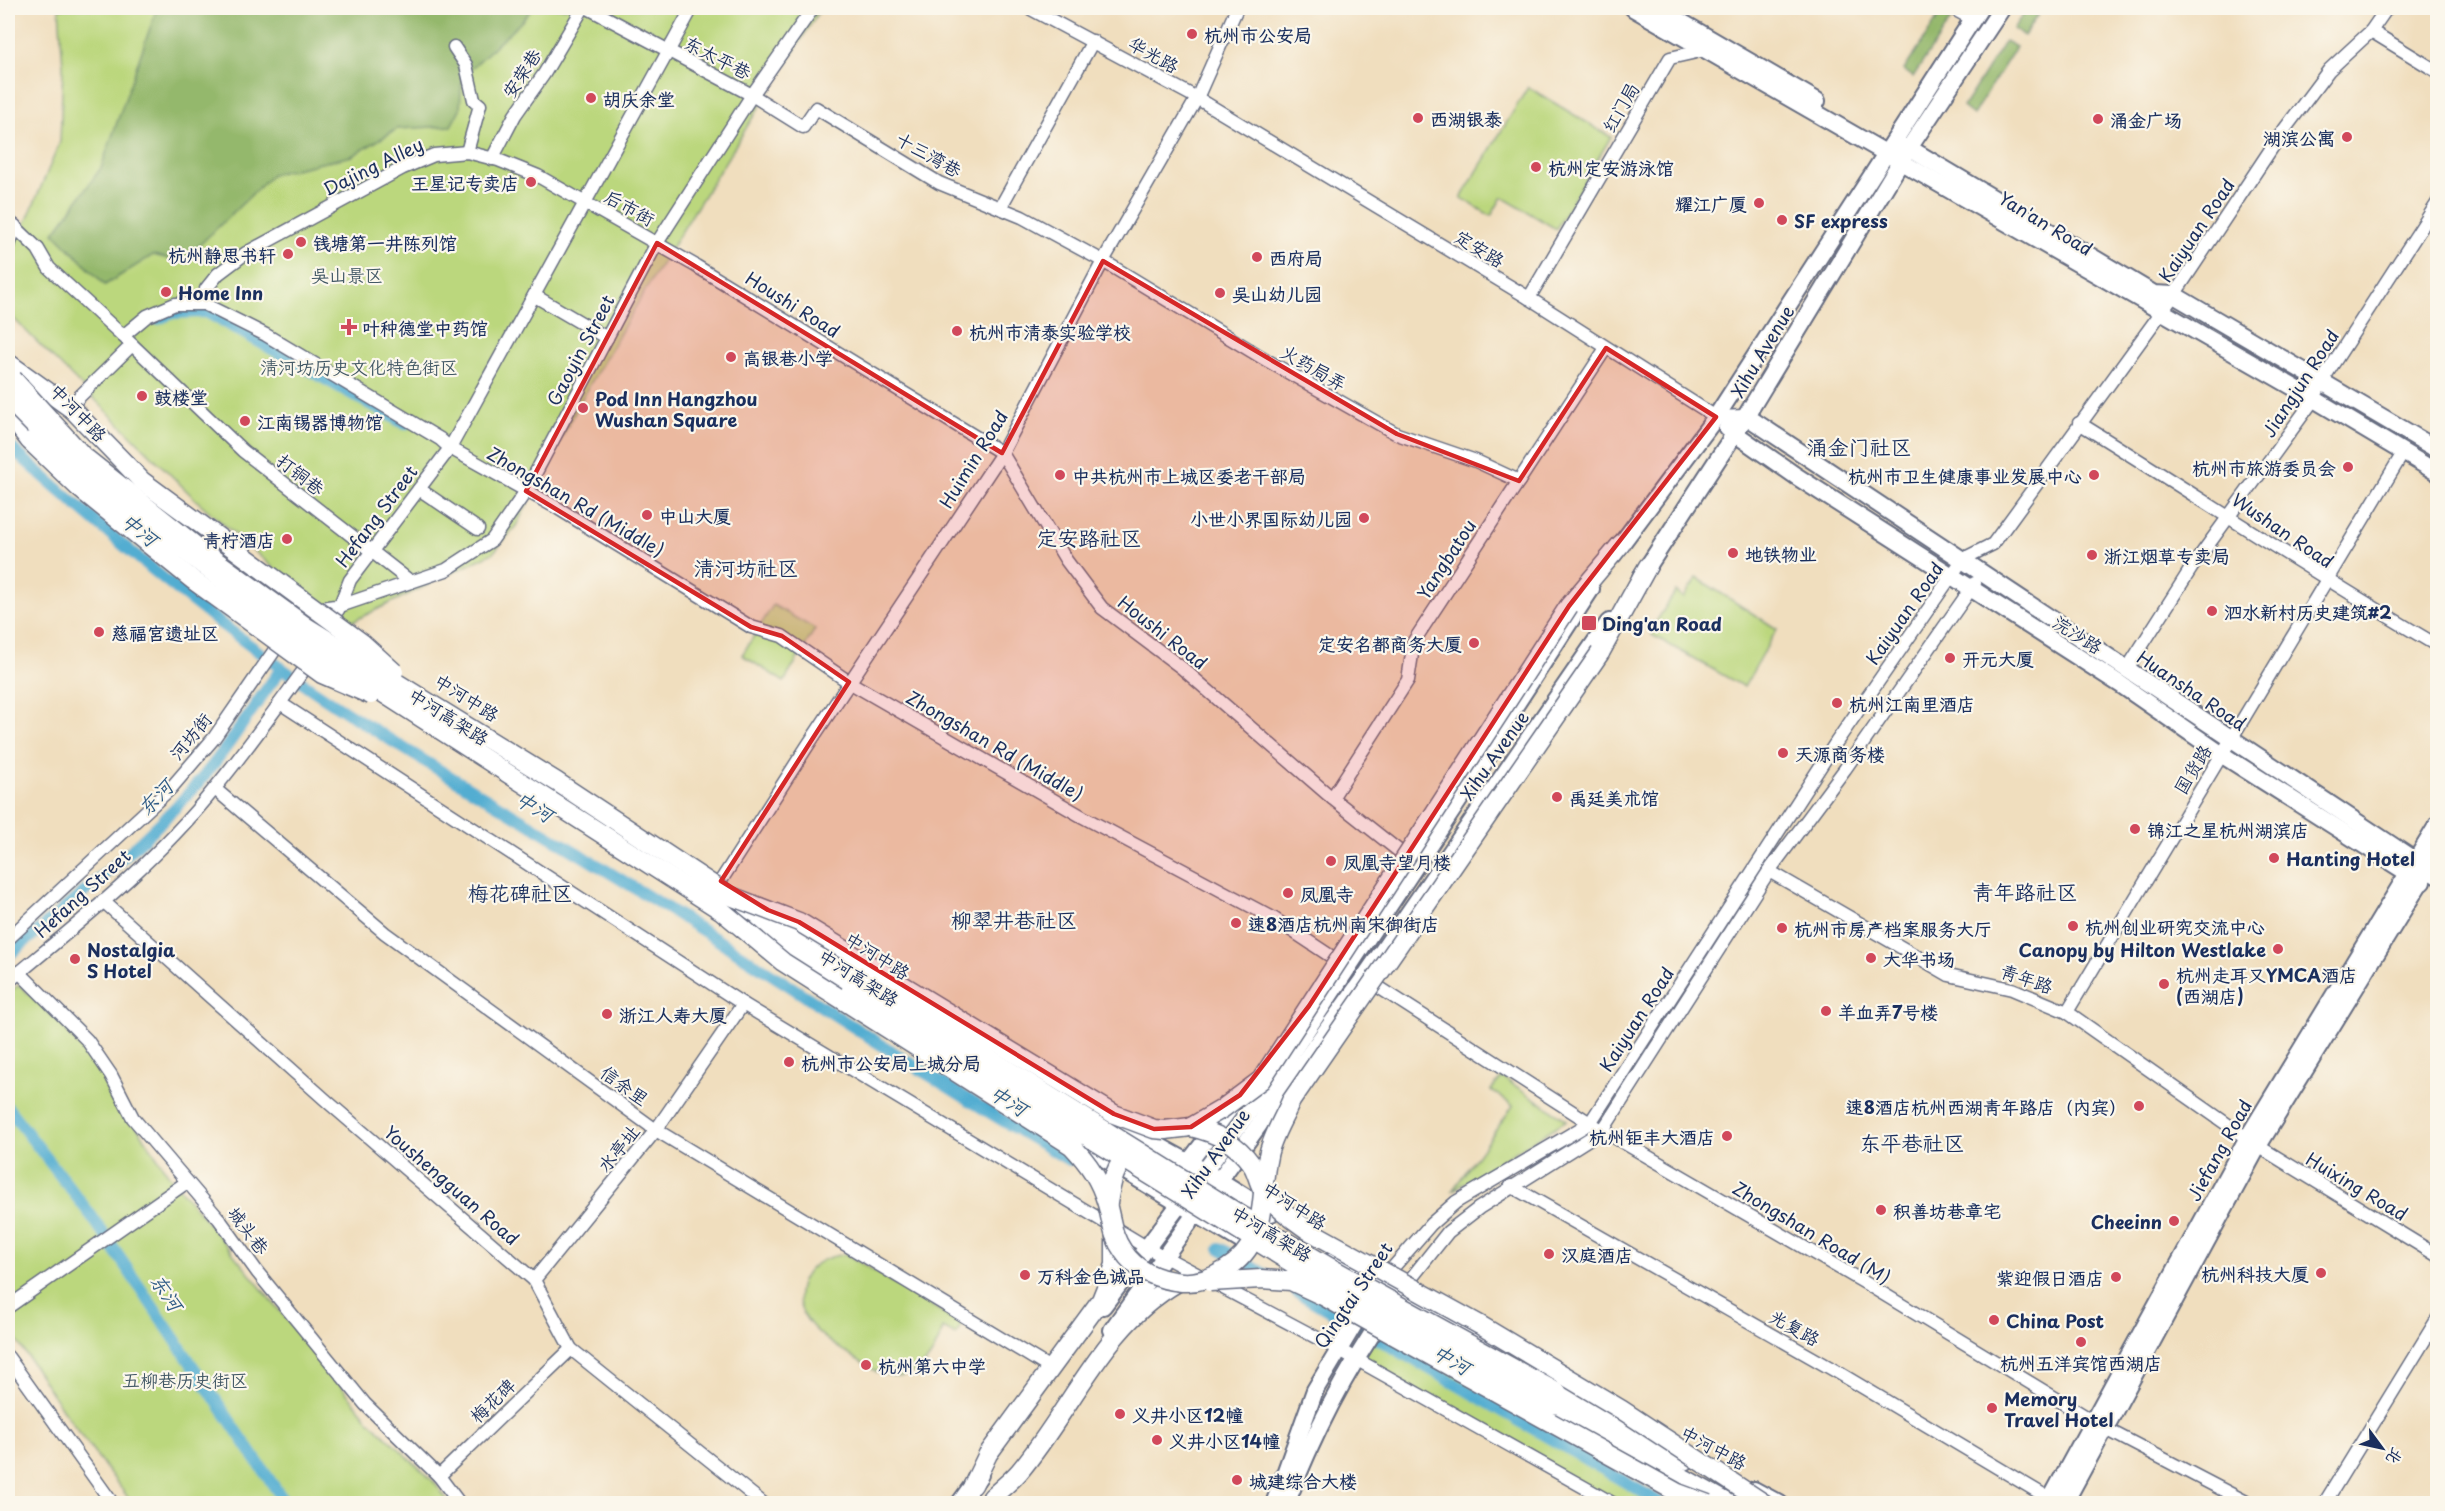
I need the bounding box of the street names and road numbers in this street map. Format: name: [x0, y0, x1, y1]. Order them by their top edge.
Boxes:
street label: 东太平巷: [680, 29, 756, 85]
street label: 华光路: [1124, 29, 1184, 79]
street label: 安荣巷: [495, 43, 547, 103]
street label: 红门局: [1595, 77, 1645, 137]
street label: 十三湾巷: [891, 125, 967, 183]
street label: Dajing Alley: [318, 130, 428, 202]
street label: Kaiyuan Road: [2151, 173, 2241, 287]
street label: 后市街: [600, 182, 660, 232]
street label: Yan'an Road: [1994, 184, 2098, 262]
street label: 定安路: [1450, 223, 1510, 273]
street label: Houshi Road: [740, 264, 846, 344]
street label: Gaoyin Street: [539, 290, 621, 410]
street label: Xihu Avenue: [1724, 300, 1800, 402]
street label: Jiangjun Road: [2255, 324, 2345, 442]
street label: 火药局弄: [1276, 337, 1352, 397]
street label: 中河中路: [44, 377, 114, 447]
street label: Huimin Road: [932, 405, 1014, 513]
street label: Zhongshan Rd (Middle): [482, 439, 670, 563]
street label: 打铜巷: [271, 447, 331, 501]
street label: Hefang Street: [329, 459, 423, 573]
street label: Wushan Road: [2227, 486, 2339, 574]
street label: Yangbatou: [1410, 513, 1482, 605]
street label: Kaiyuan Road: [1859, 556, 1949, 670]
street label: Houshi Road: [1113, 588, 1213, 676]
street label: 浣沙路: [2048, 608, 2108, 660]
street label: Huansha Road: [2132, 643, 2252, 737]
street label: 中河中路: [429, 666, 505, 728]
street label: 中河高架路: [404, 681, 494, 751]
street label: Zhongshan Rd (Middle): [901, 683, 1089, 807]
street label: Xihu Avenue: [1453, 705, 1535, 805]
street label: 河坊街: [163, 707, 217, 765]
street label: 国货路: [2167, 739, 2217, 799]
street label: Hefang Street: [28, 842, 136, 944]
street label: 中河中路: [840, 924, 916, 986]
street label: 中河高架路: [814, 942, 904, 1012]
street label: 青年路: [1997, 956, 2057, 1000]
street label: Kaiyuan Road: [1592, 961, 1680, 1077]
street label: 信余里: [595, 1058, 655, 1112]
street label: Jiefang Road: [2180, 1094, 2258, 1206]
street label: Xihu Avenue: [1174, 1103, 1256, 1203]
street label: Youshengguan Road: [379, 1119, 525, 1251]
street label: 水亭址: [591, 1119, 645, 1177]
street label: Huixing Road: [2301, 1145, 2413, 1227]
street label: 中河中路: [1257, 1174, 1333, 1236]
street label: Zhongshan Road (M): [1728, 1174, 1896, 1290]
street label: 中河高架路: [1226, 1198, 1318, 1268]
street label: 城头巷: [222, 1200, 276, 1260]
street label: Qingtai Street: [1307, 1236, 1399, 1354]
street label: 光复路: [1765, 1302, 1825, 1352]
street label: 梅花碑: [463, 1372, 521, 1428]
street label: 中河中路: [1676, 1418, 1752, 1476]

